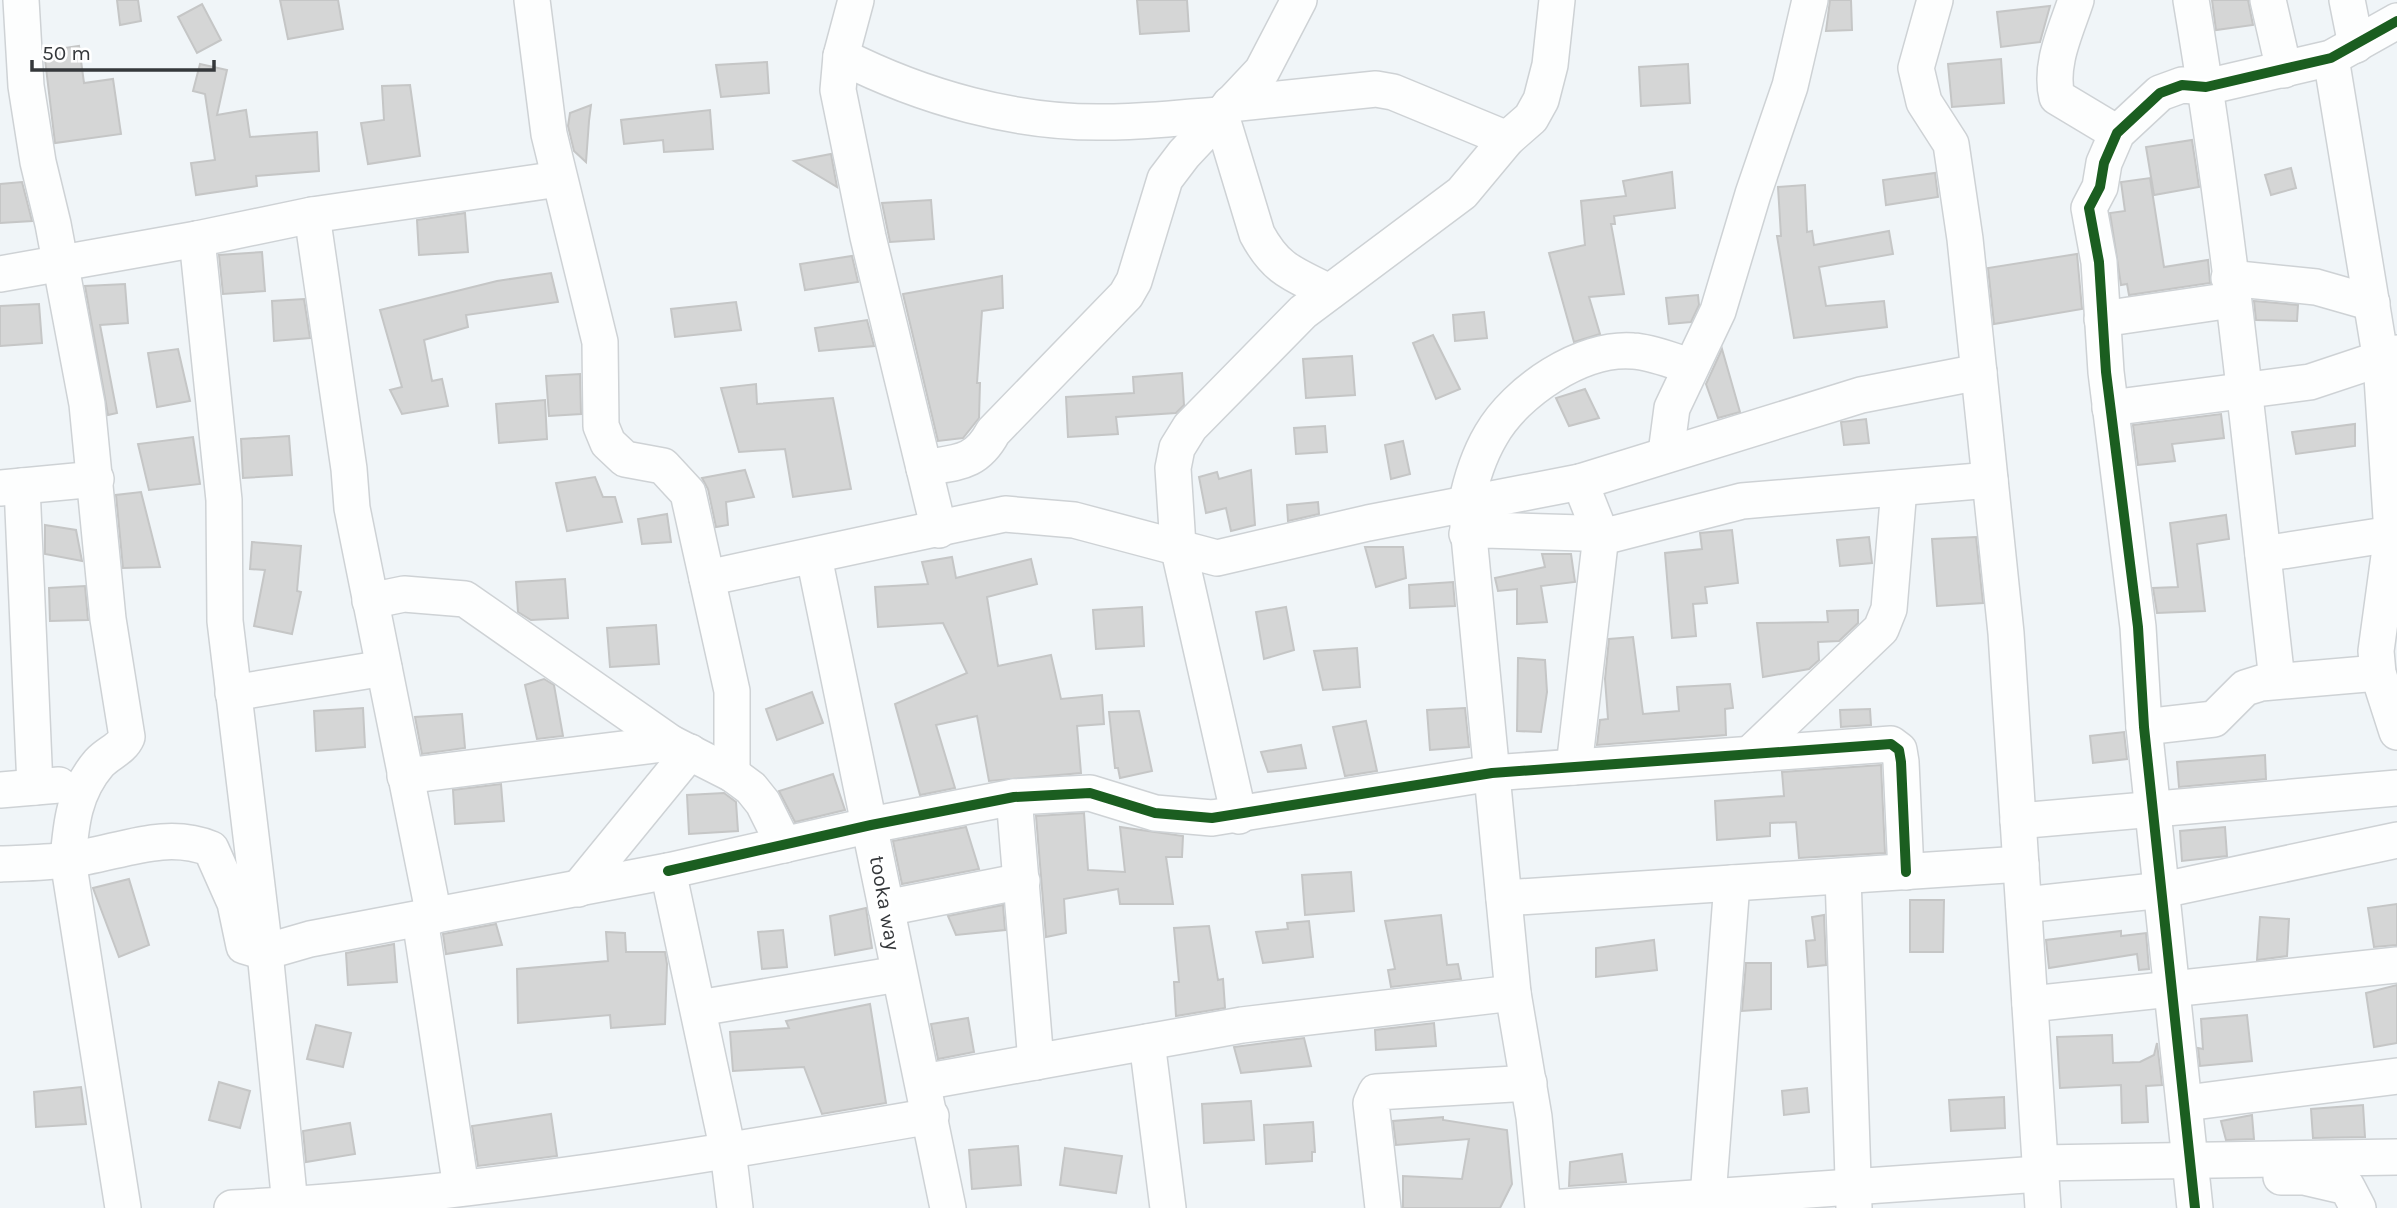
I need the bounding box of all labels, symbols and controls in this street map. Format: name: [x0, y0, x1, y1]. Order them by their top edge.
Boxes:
scale bar: [32, 28, 214, 72]
text: 50 m: [42, 41, 91, 65]
street label: tooka way: [865, 854, 905, 952]

